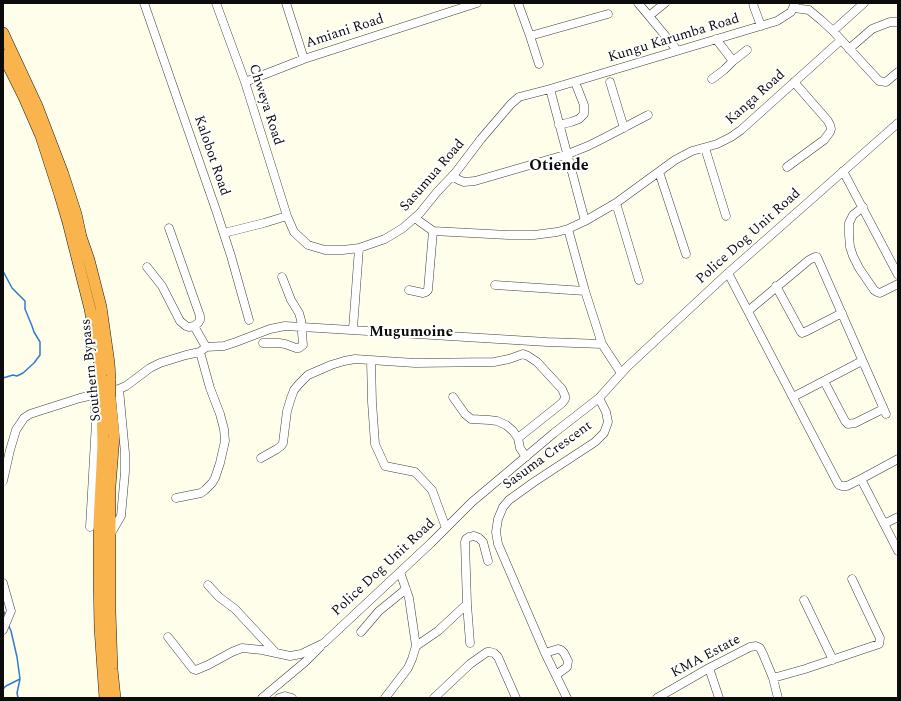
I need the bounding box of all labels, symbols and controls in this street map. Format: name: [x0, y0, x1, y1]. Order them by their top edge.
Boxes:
street label: Amiani Road: [304, 11, 386, 53]
street label: Kungu Karumba Road: [606, 11, 742, 67]
street label: Chweya Road: [244, 62, 286, 148]
street label: Kanga Road: [723, 67, 789, 129]
street label: Kalobot Road: [189, 114, 233, 198]
street label: Sasumua Road: [397, 136, 469, 216]
district label: Otiende: [529, 157, 589, 177]
street label: Police Dog Unit Road: [693, 186, 805, 288]
street label: Southern Bypass: [78, 318, 106, 422]
district label: Mugumoine: [369, 324, 453, 342]
street label: Sasuma Crescent: [500, 418, 596, 494]
street label: Police Dog Unit Road: [329, 516, 439, 620]
street label: KMA Estate: [668, 632, 744, 682]

